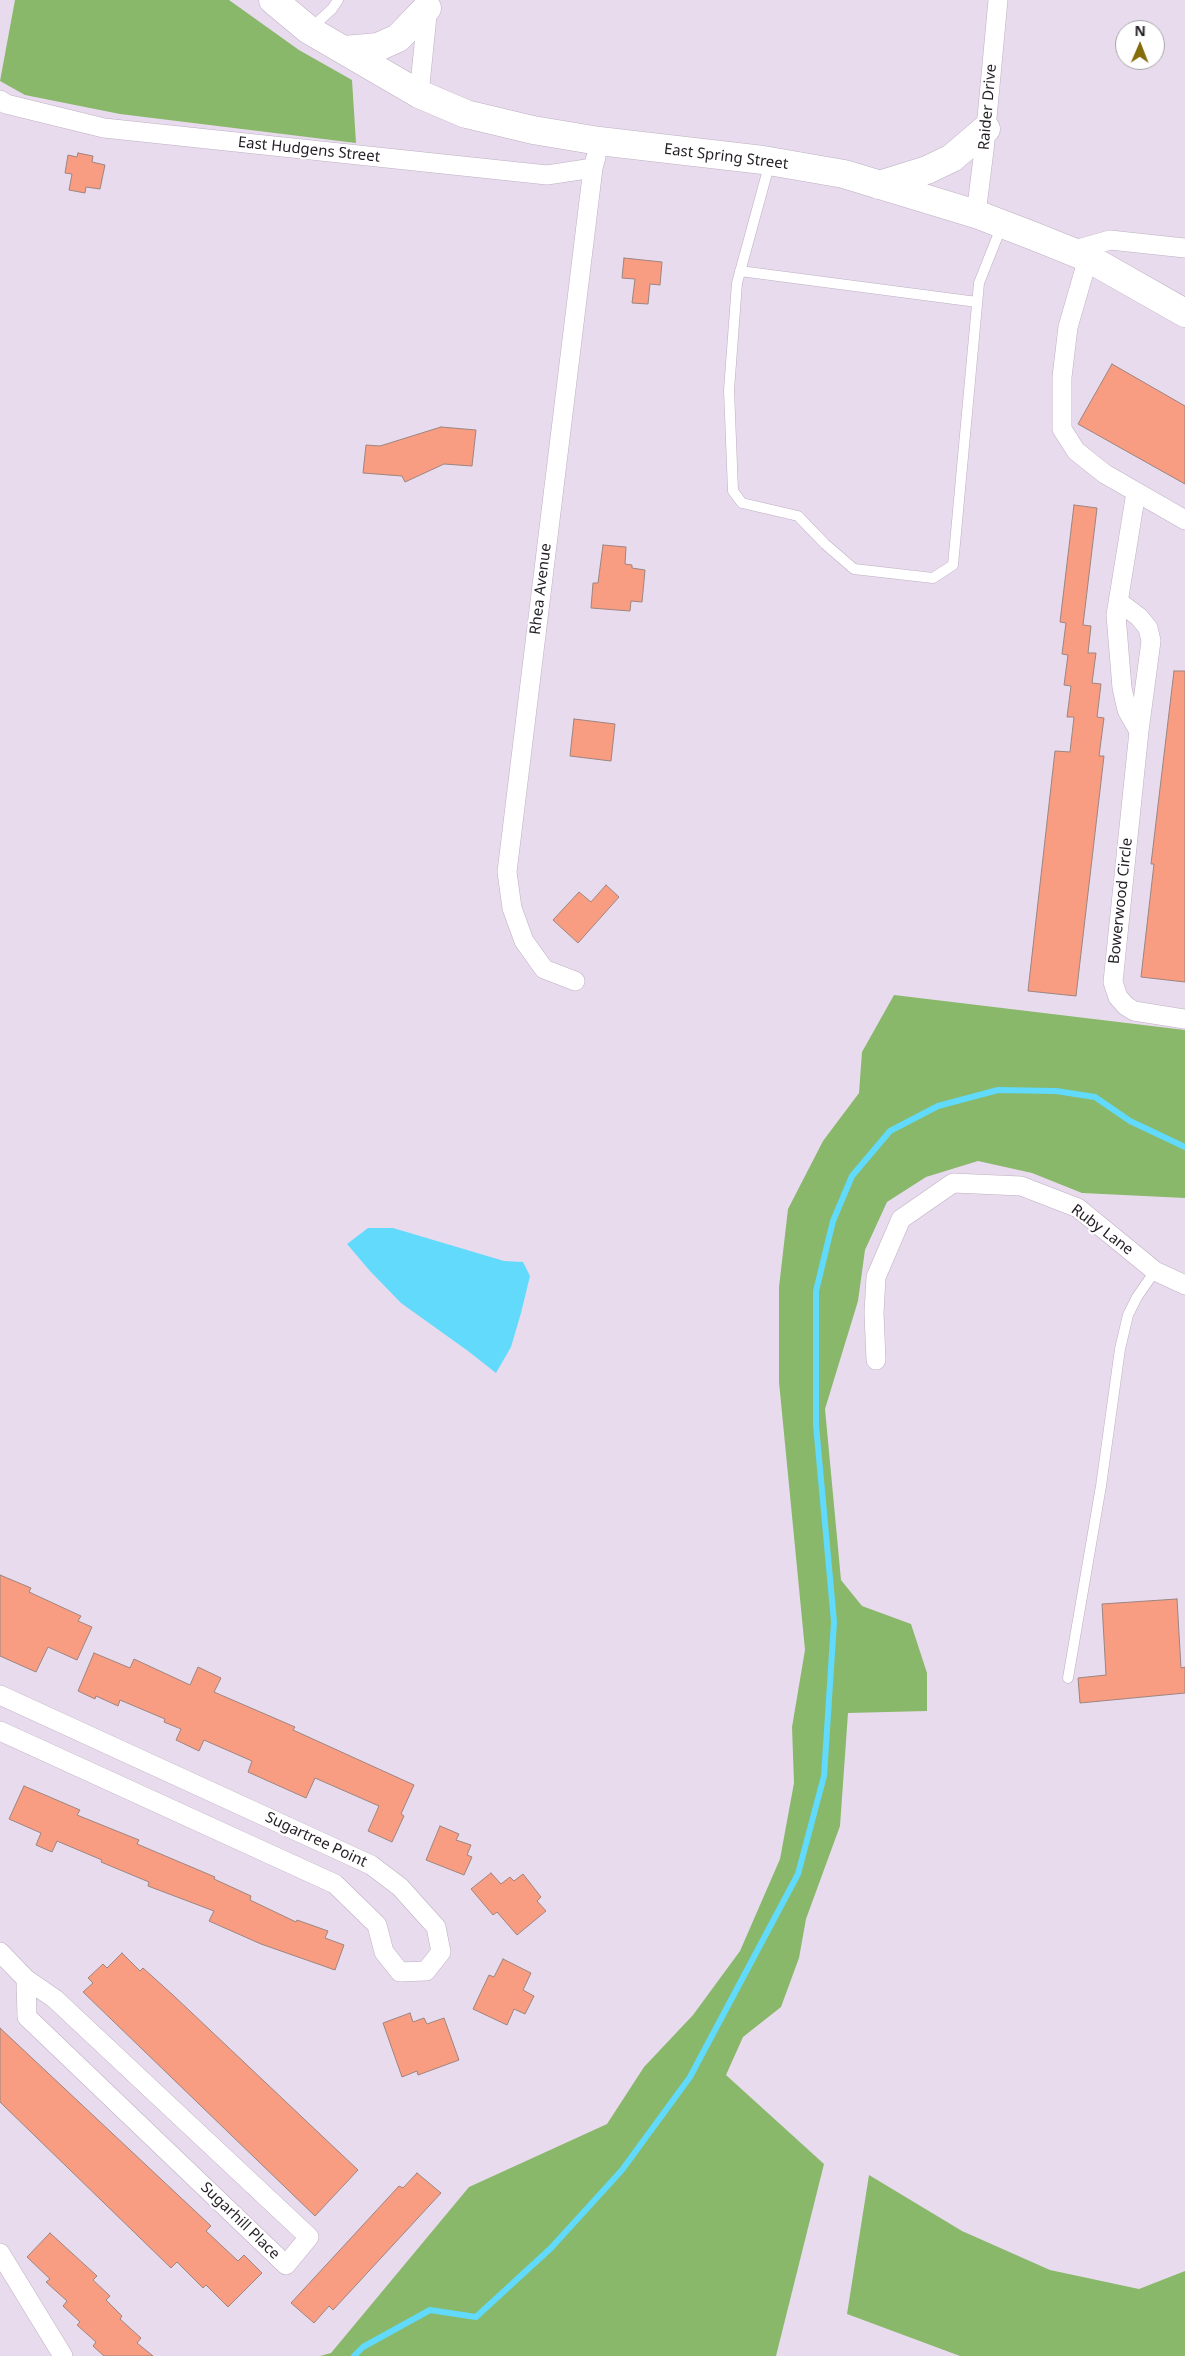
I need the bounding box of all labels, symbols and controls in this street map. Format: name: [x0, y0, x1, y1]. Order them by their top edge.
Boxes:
north arrow: [1115, 20, 1165, 70]
text: N: [1134, 21, 1146, 40]
street label: Raider Drive: [975, 63, 1001, 151]
street label: East Hudgens Street: [237, 134, 381, 166]
street label: East Spring Street: [663, 140, 789, 174]
street label: Rhea Avenue: [526, 542, 556, 636]
street label: Bowerwood Circle: [1105, 837, 1137, 965]
street label: Ruby Lane: [1067, 1201, 1137, 1259]
street label: Sugartree Point: [262, 1809, 370, 1871]
street label: Sugarhill Place: [197, 2179, 283, 2263]

